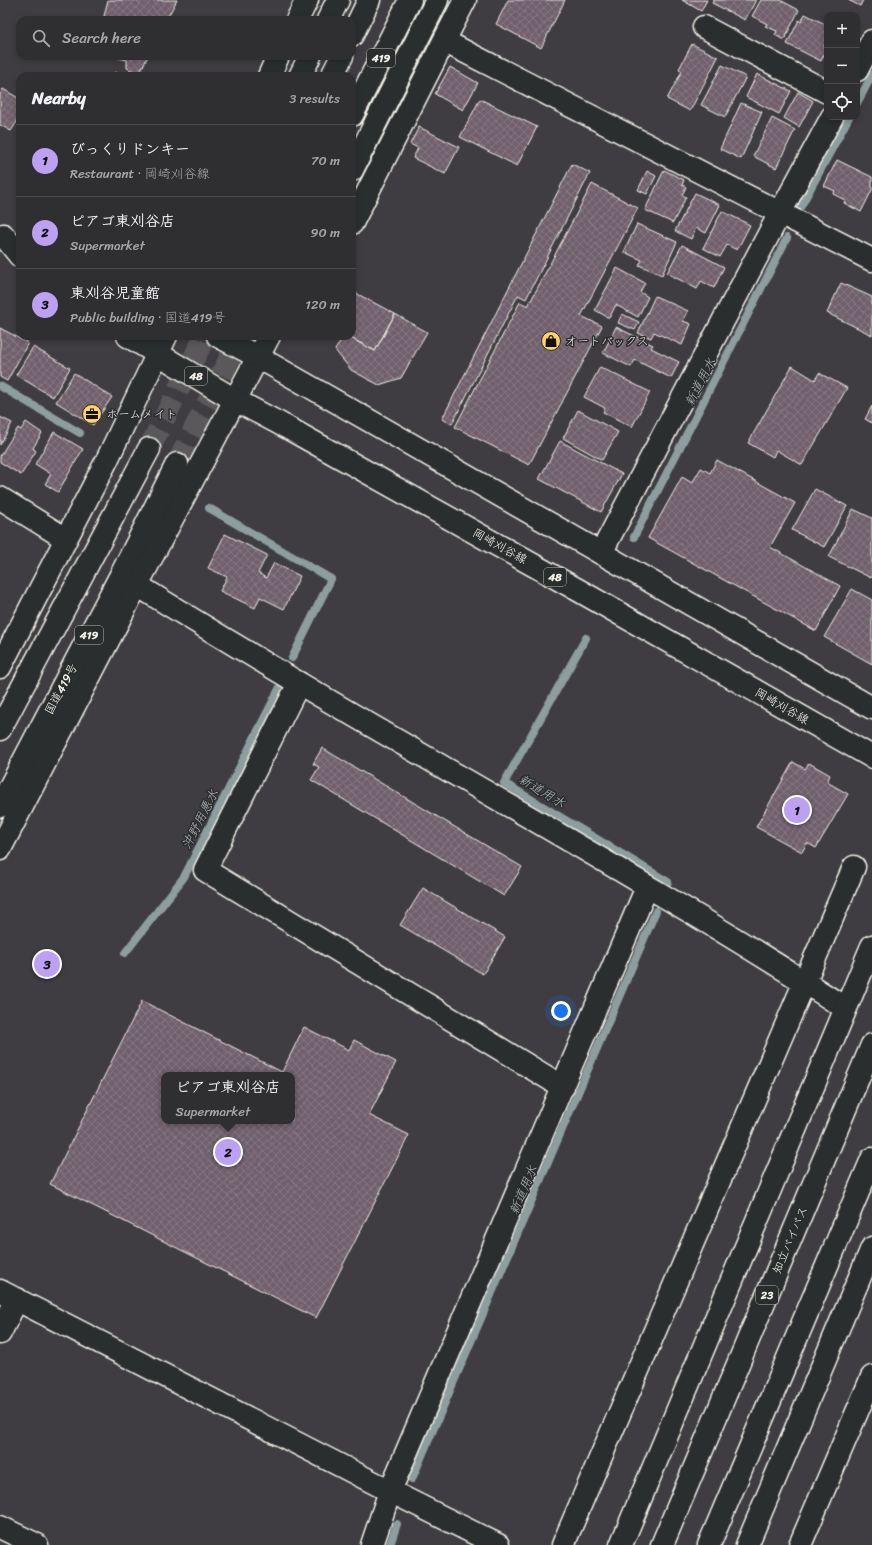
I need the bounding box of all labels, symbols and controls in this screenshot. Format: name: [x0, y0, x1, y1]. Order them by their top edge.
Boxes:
map controls: [824, 12, 860, 120]
button: +: [824, 12, 860, 48]
search box: [16, 16, 356, 60]
text: Search here: [62, 25, 141, 51]
icon: search: [30, 27, 52, 49]
button: −: [824, 48, 860, 84]
road number: 419: [367, 49, 395, 67]
text: Nearby: [32, 83, 86, 113]
button: locate: [824, 84, 860, 120]
text: 3 results: [289, 87, 340, 110]
text: びっくりドンキー: [70, 136, 190, 162]
text: 1: [42, 149, 48, 172]
text: 70 m: [311, 149, 340, 172]
text: Restaurant · 岡崎刈谷線: [70, 162, 210, 185]
text: ピアゴ東刈谷店: [70, 208, 175, 234]
text: 2: [41, 221, 49, 244]
text: 90 m: [310, 221, 340, 244]
text: Supermarket: [70, 234, 145, 257]
text: 東刈谷児童館: [70, 280, 160, 306]
text: 3: [41, 293, 49, 316]
text: 120 m: [305, 293, 340, 316]
text: Public building · 国道419号: [70, 306, 226, 329]
shop icon: オートバックス: [540, 330, 562, 352]
place label: オートバックス: [565, 330, 649, 352]
water label: 新道用水: [678, 354, 722, 410]
road number: 48: [185, 367, 207, 385]
office icon: ホームメイト: [81, 403, 103, 425]
place label: ホームメイト: [106, 403, 178, 425]
street label: 岡崎刈谷線: [468, 522, 532, 570]
road number: 48: [544, 568, 566, 586]
road number: 419: [75, 626, 103, 644]
street label: 国道419号: [38, 659, 84, 719]
street label: 岡崎刈谷線: [751, 681, 813, 731]
water label: 新道用水: [514, 768, 570, 814]
water label: 沖野用悪水: [175, 785, 225, 853]
pin: 1: [784, 795, 810, 825]
pin: 3: [34, 949, 60, 979]
your location: [551, 1001, 571, 1021]
popup: [161, 1072, 295, 1124]
text: ピアゴ東刈谷店: [175, 1074, 281, 1100]
text: Supermarket: [175, 1100, 250, 1123]
pin: 2: [215, 1137, 241, 1167]
water label: 新道用水: [502, 1162, 544, 1218]
street label: 知立バイパス: [766, 1203, 814, 1277]
road number: 23: [756, 1286, 778, 1304]

